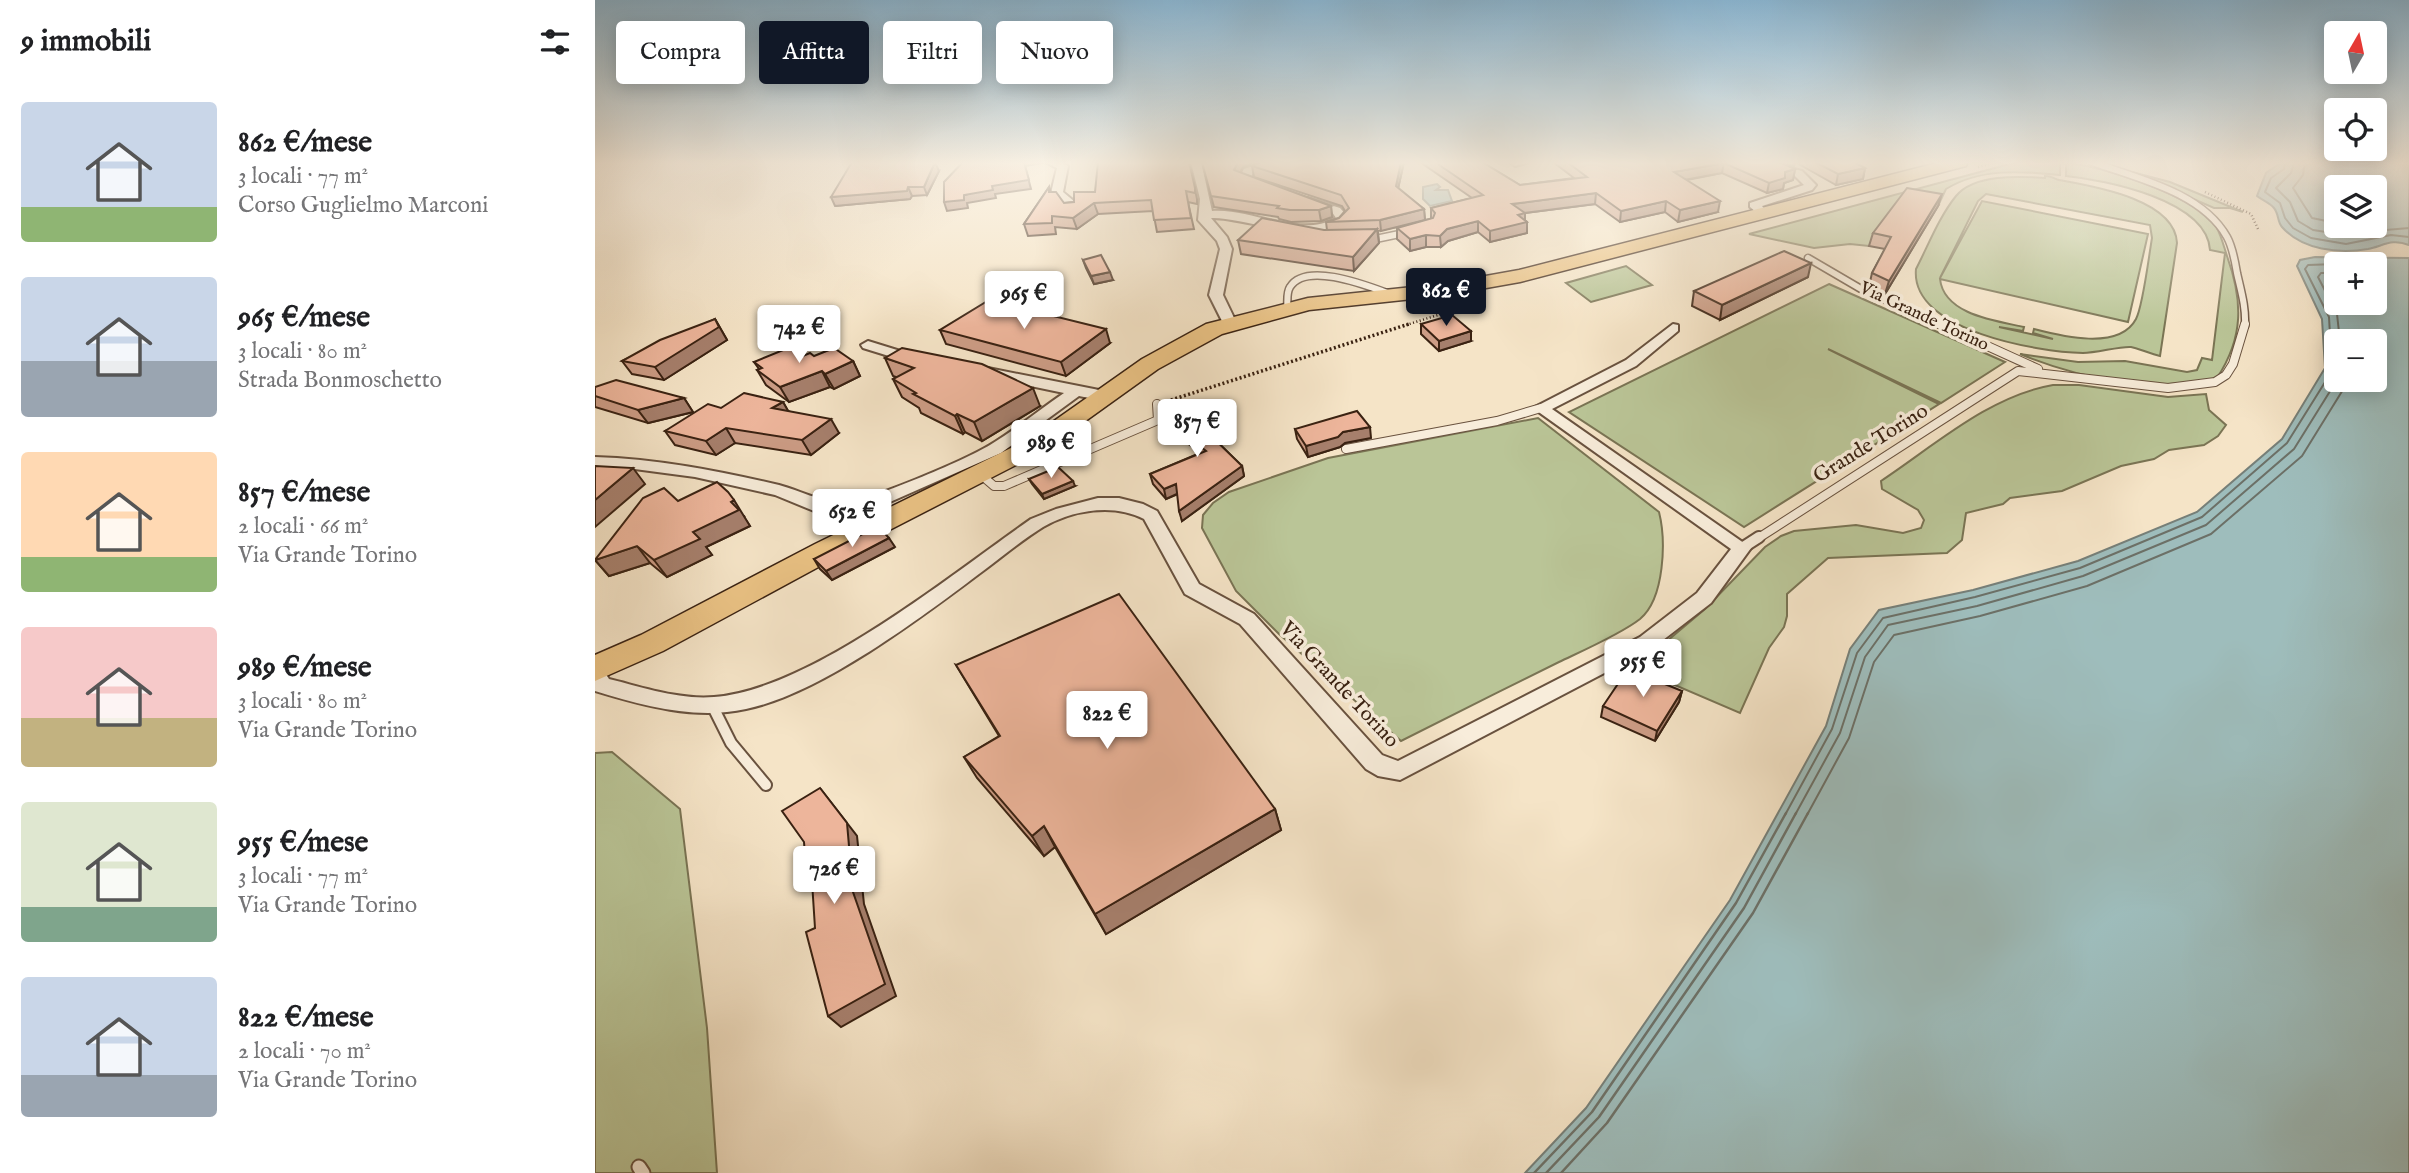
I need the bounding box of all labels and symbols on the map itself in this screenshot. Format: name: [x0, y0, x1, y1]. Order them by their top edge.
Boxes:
north arrow: [2324, 21, 2387, 84]
pin: 862 €: [1397, 268, 1495, 328]
pin: 965 €: [975, 272, 1073, 331]
street label: Via Grande Torino: [1855, 277, 1993, 357]
pin: 742 €: [750, 306, 848, 365]
street label: Grande Torino: [1808, 398, 1934, 490]
pin: 857 €: [1148, 400, 1246, 459]
pin: 989 €: [1002, 420, 1100, 480]
pin: 652 €: [803, 490, 901, 549]
street label: Via Grande Torino: [1273, 615, 1405, 754]
pin: 955 €: [1594, 640, 1692, 699]
pin: 822 €: [1058, 692, 1156, 751]
pin: 726 €: [785, 846, 883, 906]

